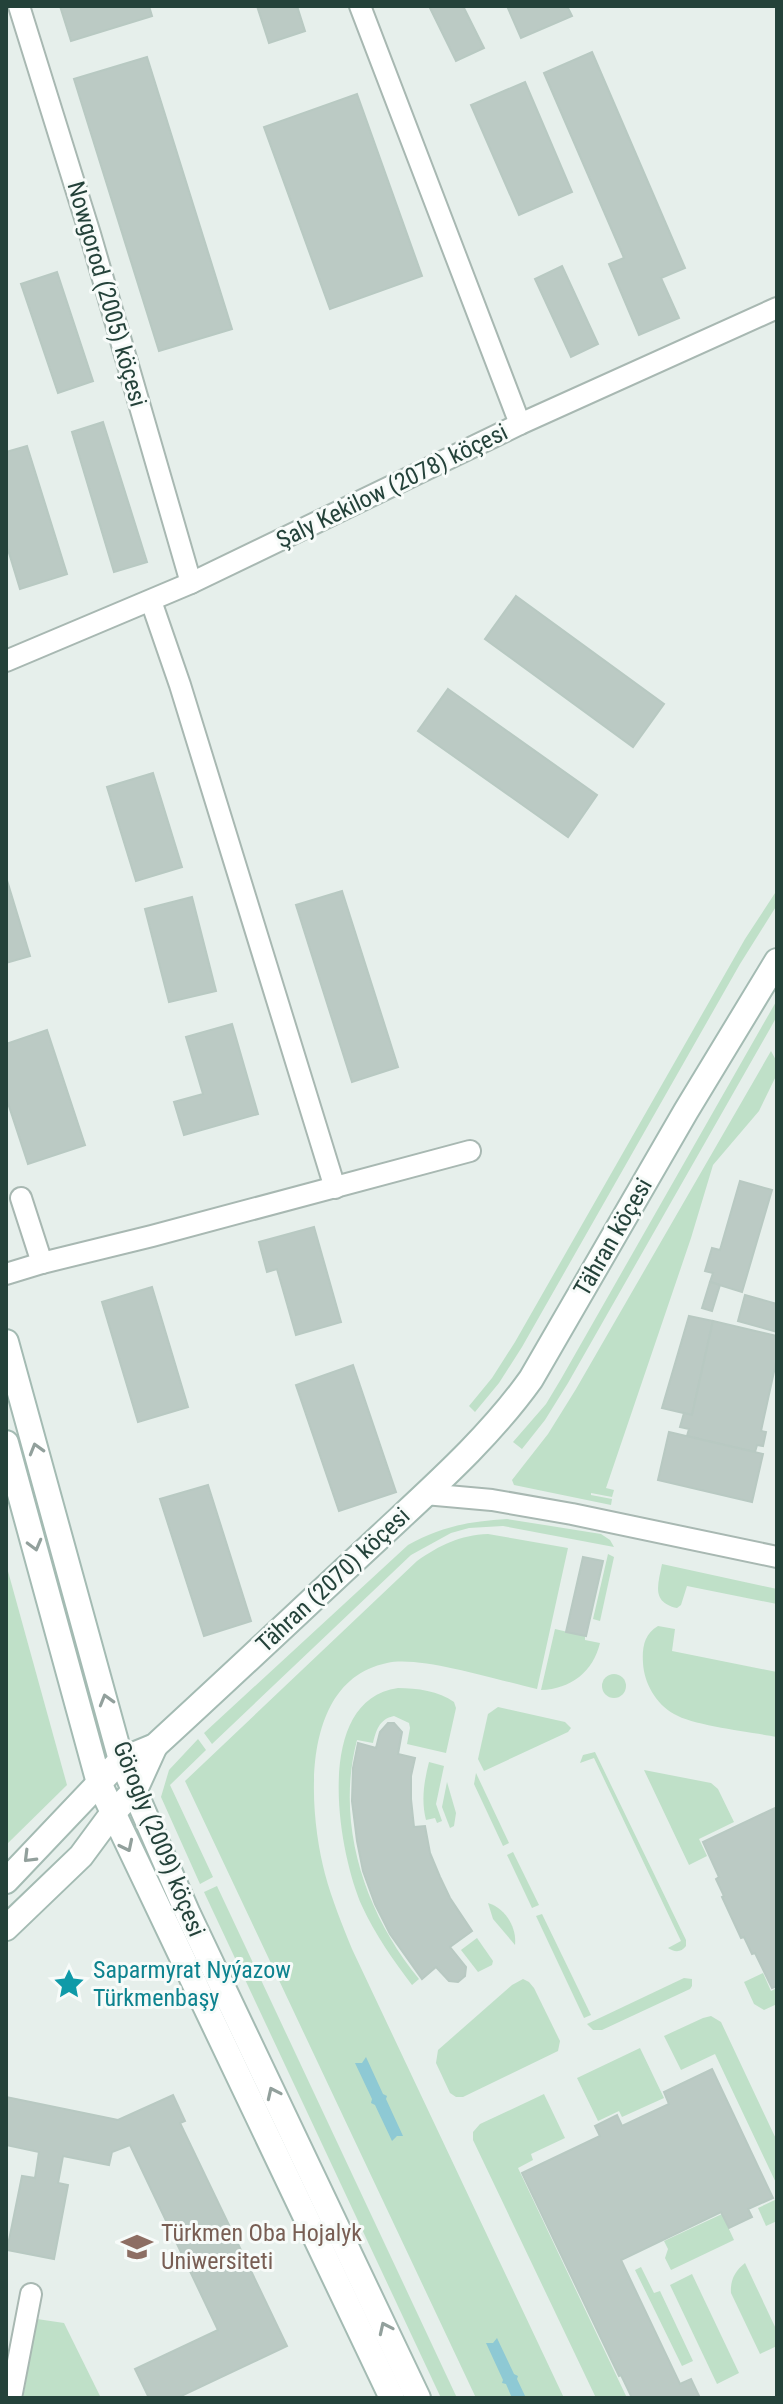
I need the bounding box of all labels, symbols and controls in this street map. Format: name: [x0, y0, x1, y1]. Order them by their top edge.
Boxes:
street label: Nowgorod (2005) köçesi: [61, 178, 153, 410]
street label: Şaly Kekilow (2078) köçesi: [272, 418, 512, 554]
street label: Tähran köçesi: [568, 1173, 658, 1301]
one-way arrow: [29, 1443, 45, 1457]
street label: Tähran (2070) köçesi: [251, 1502, 415, 1658]
one-way arrow: [25, 1537, 42, 1551]
one-way arrow: [99, 1693, 115, 1707]
street label: Görogly (2009) köçesi: [107, 1737, 211, 1941]
one-way arrow: [118, 1838, 133, 1853]
one-way arrow: [24, 1848, 38, 1862]
place label: Saparmyrat Nyýazow Türkmenbaşy: [93, 1956, 291, 2012]
place icon: Saparmyrat Nyýazow Türkmenbaşy: [52, 1967, 86, 2001]
one-way arrow: [267, 2086, 283, 2101]
place label: Türkmen Oba Hojalyk Uniwersiteti: [161, 2219, 362, 2275]
school or university icon: Türkmen Oba Hojalyk Uniwersiteti: [120, 2230, 154, 2264]
one-way arrow: [379, 2321, 395, 2336]

